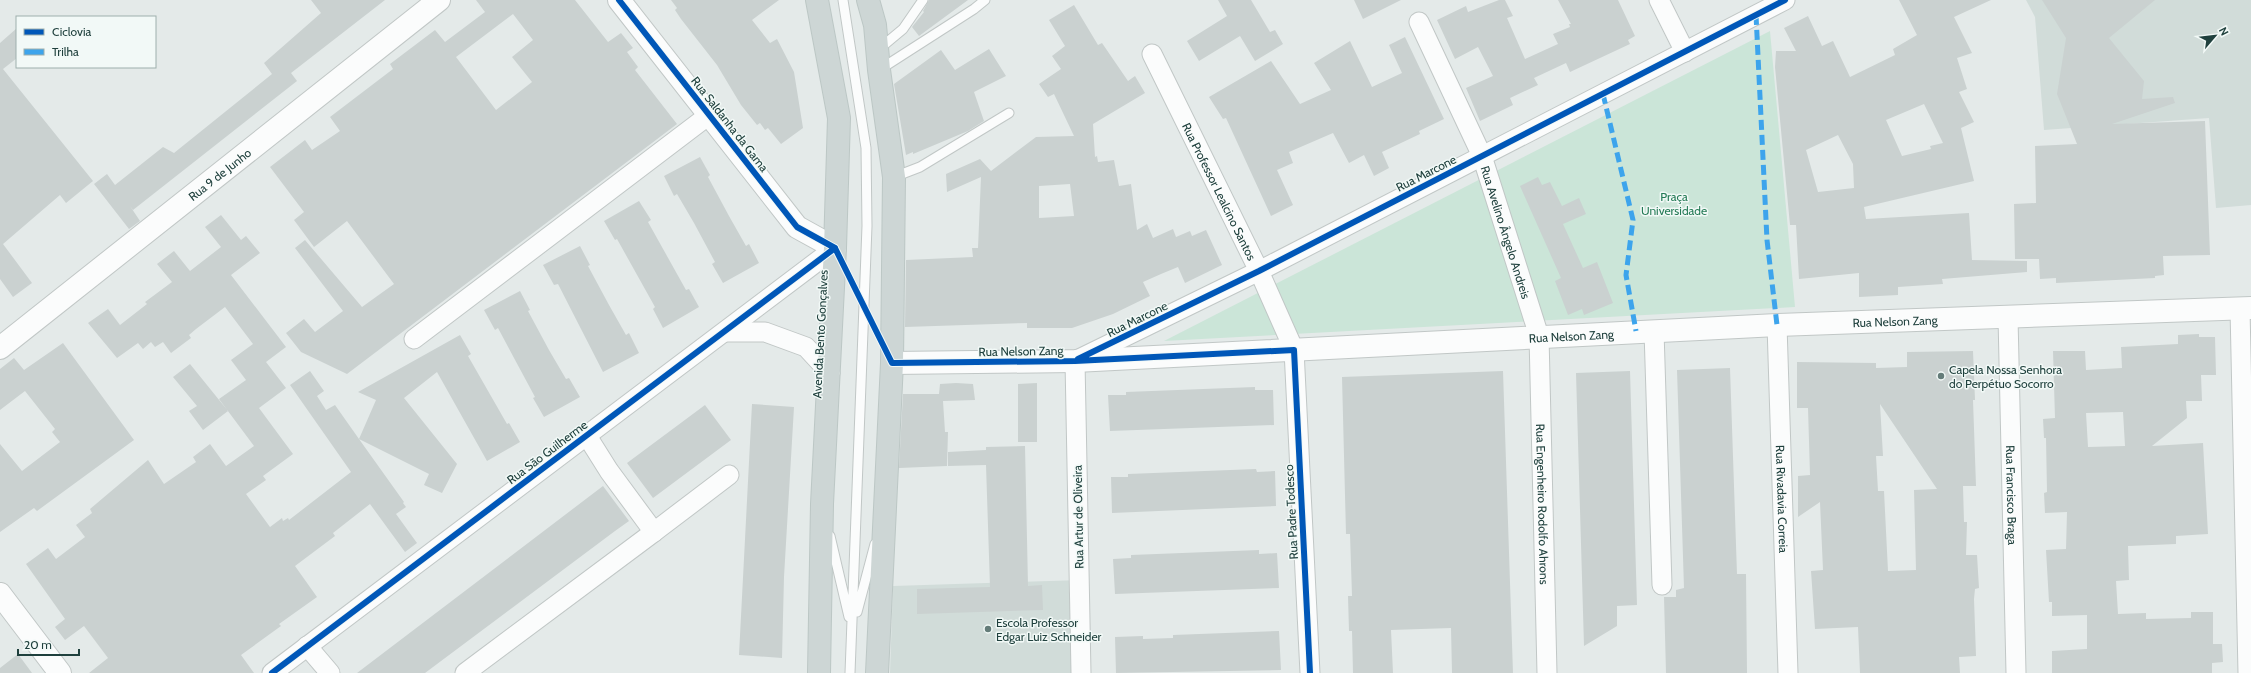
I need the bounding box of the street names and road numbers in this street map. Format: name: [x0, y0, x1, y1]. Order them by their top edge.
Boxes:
street label: Rua Saldanha da Gama: [688, 73, 772, 175]
street label: Rua Professor Lealcino Santos: [1179, 120, 1260, 263]
street label: Rua 9 de Junho: [185, 144, 254, 204]
street label: Rua Marcone: [1393, 151, 1459, 195]
street label: Rua Avelino Ângelo Andreis: [1478, 164, 1534, 301]
street label: Avenida Bento Gonçalves: [809, 269, 831, 399]
street label: Rua Marcone: [1104, 298, 1170, 340]
street label: Rua Nelson Zang: [1852, 312, 1939, 330]
street label: Rua Nelson Zang: [1528, 326, 1615, 345]
street label: Rua Nelson Zang: [978, 343, 1065, 359]
street label: Rua São Guilherme: [504, 417, 590, 487]
street label: Rua Engenheiro Rodolfo Ahrons: [1534, 423, 1552, 585]
street label: Rua Rivadavia Correia: [1773, 445, 1792, 553]
street label: Rua Francisco Braga: [2003, 445, 2021, 545]
street label: Rua Padre Todesco: [1281, 464, 1301, 560]
street label: Rua Artur de Oliveira: [1070, 465, 1086, 569]

